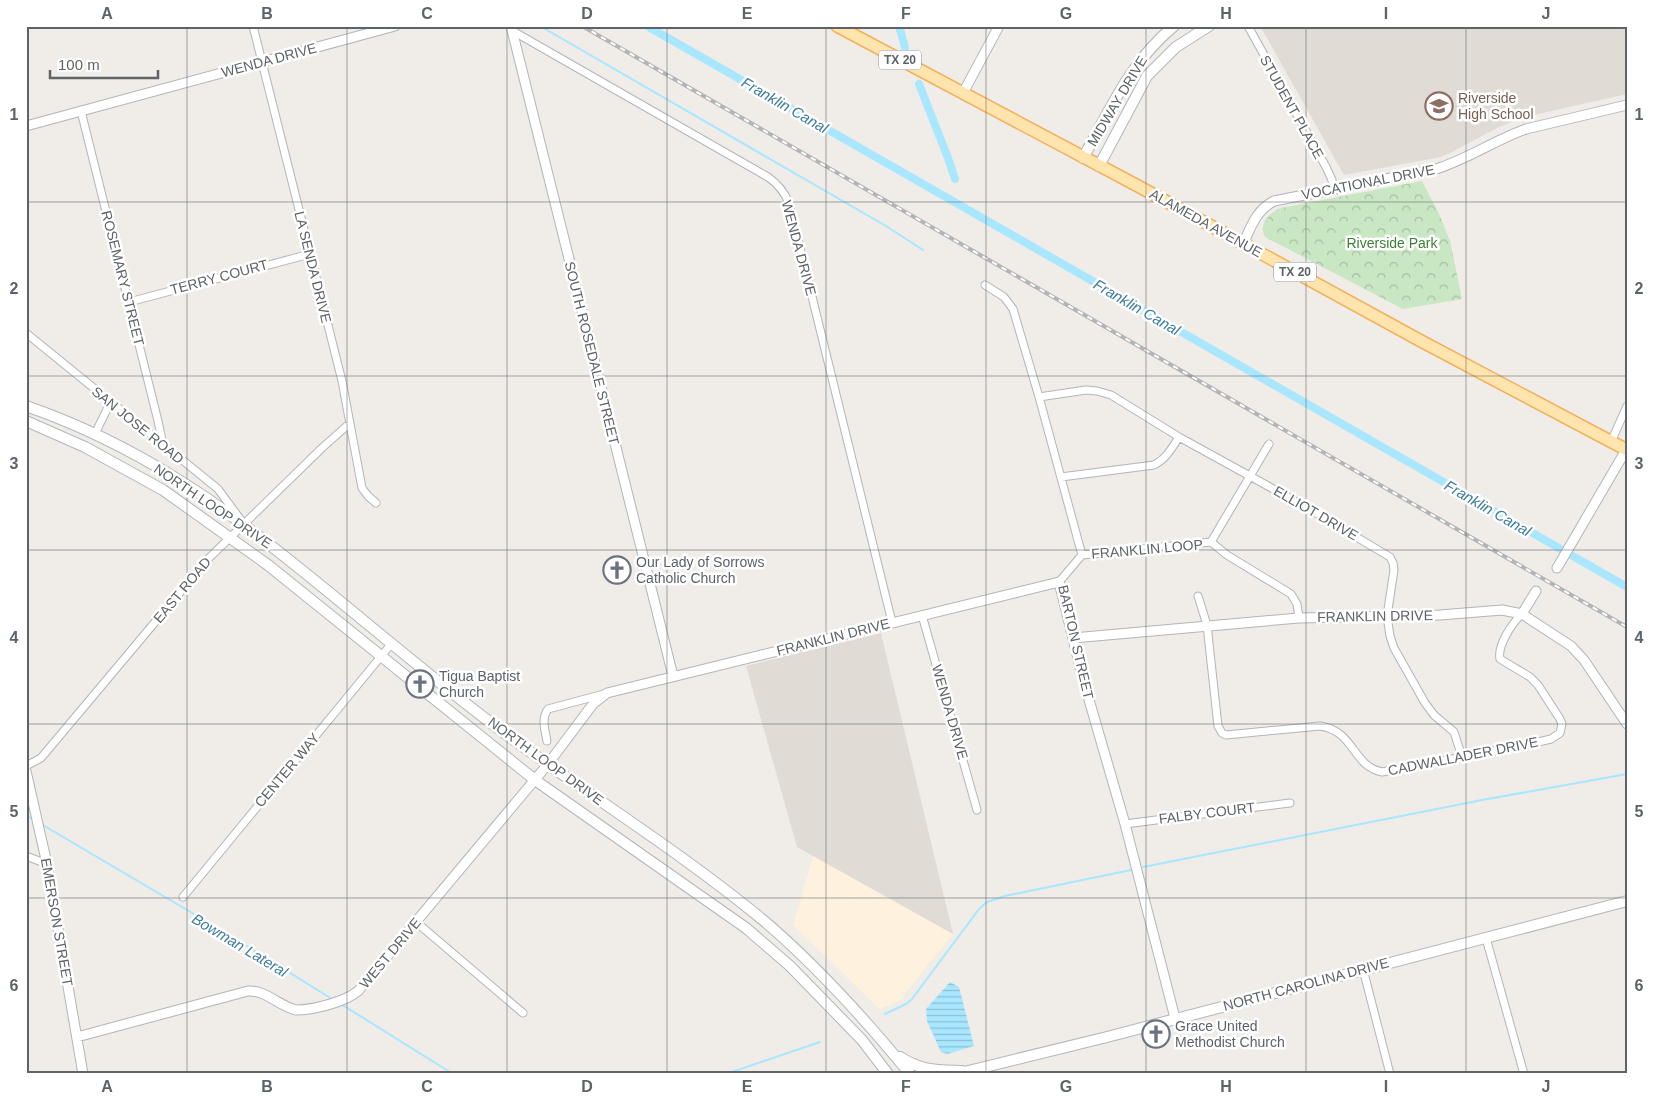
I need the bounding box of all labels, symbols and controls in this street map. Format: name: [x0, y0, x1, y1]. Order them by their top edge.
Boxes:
text: A: [101, 5, 113, 22]
text: B: [261, 5, 273, 22]
text: C: [421, 5, 433, 22]
text: D: [581, 5, 593, 22]
text: E: [742, 5, 753, 22]
text: F: [901, 5, 911, 22]
text: G: [1060, 5, 1072, 22]
text: H: [1220, 5, 1232, 22]
text: I: [1384, 5, 1388, 22]
text: J: [1542, 5, 1550, 22]
street label: WENDA DRIVE: [220, 40, 318, 80]
scale bar: [50, 48, 158, 80]
road number: TX 20: [879, 50, 921, 70]
street label: MIDWAY DRIVE: [1084, 53, 1150, 149]
street label: STUDENT PLACE: [1257, 53, 1327, 161]
text: 100 m: [58, 56, 100, 73]
water label: Franklin Canal: [739, 73, 832, 137]
place label: Riverside High School: [1458, 90, 1534, 122]
school or university icon: Riverside High School: [1424, 91, 1454, 121]
text: 1: [10, 106, 19, 123]
text: 1: [1635, 106, 1644, 123]
street label: VOCATIONAL DRIVE: [1300, 161, 1436, 203]
street label: ALAMEDA AVENUE: [1147, 186, 1265, 260]
street label: WENDA DRIVE: [779, 199, 819, 297]
street label: ROSEMARY STREET: [98, 209, 148, 348]
street label: LA SENDA DRIVE: [291, 210, 335, 324]
park label: Riverside Park: [1346, 235, 1439, 251]
street label: TERRY COURT: [168, 256, 270, 298]
street label: SOUTH ROSEDALE STREET: [561, 260, 623, 447]
road number: TX 20: [1274, 262, 1316, 282]
water label: Franklin Canal: [1091, 275, 1184, 339]
text: 2: [10, 280, 19, 297]
text: 2: [1635, 280, 1644, 297]
street label: SAN JOSE ROAD: [89, 383, 187, 467]
text: 3: [10, 455, 19, 472]
text: 3: [1635, 455, 1644, 472]
street label: NORTH LOOP DRIVE: [151, 461, 275, 551]
water label: Franklin Canal: [1442, 476, 1535, 540]
street label: ELLIOT DRIVE: [1271, 482, 1361, 544]
street label: FRANKLIN LOOP: [1091, 536, 1203, 562]
street label: EAST ROAD: [150, 554, 214, 626]
place label: Our Lady of Sorrows Catholic Church: [636, 554, 764, 586]
church icon: Our Lady of Sorrows Catholic Church: [602, 555, 632, 585]
street label: BARTON STREET: [1055, 583, 1097, 701]
street label: FRANKLIN DRIVE: [1317, 607, 1433, 625]
street label: FRANKLIN DRIVE: [775, 615, 891, 659]
text: 4: [10, 629, 19, 646]
text: 4: [1635, 629, 1644, 646]
street label: WENDA DRIVE: [929, 663, 971, 761]
place label: Tigua Baptist Church: [439, 668, 520, 700]
church icon: Tigua Baptist Church: [405, 669, 435, 699]
street label: NORTH LOOP DRIVE: [485, 714, 607, 808]
street label: CENTER WAY: [251, 729, 323, 810]
street label: CADWALLADER DRIVE: [1387, 734, 1539, 778]
street label: FALBY COURT: [1158, 799, 1256, 827]
text: 5: [10, 803, 19, 820]
text: 5: [1635, 803, 1644, 820]
street label: EMERSON STREET: [38, 857, 76, 988]
water label: Bowman Lateral: [189, 910, 291, 981]
street label: WEST DRIVE: [356, 915, 424, 991]
street label: NORTH CAROLINA DRIVE: [1221, 954, 1391, 1014]
text: 6: [10, 977, 19, 994]
text: 6: [1635, 977, 1644, 994]
place label: Grace United Methodist Church: [1175, 1018, 1285, 1050]
church icon: Grace United Methodist Church: [1141, 1019, 1171, 1049]
text: A: [101, 1078, 113, 1095]
text: B: [261, 1078, 273, 1095]
text: C: [421, 1078, 433, 1095]
text: D: [581, 1078, 593, 1095]
text: E: [742, 1078, 753, 1095]
text: F: [901, 1078, 911, 1095]
text: G: [1060, 1078, 1072, 1095]
text: H: [1220, 1078, 1232, 1095]
text: I: [1384, 1078, 1388, 1095]
text: J: [1542, 1078, 1550, 1095]

